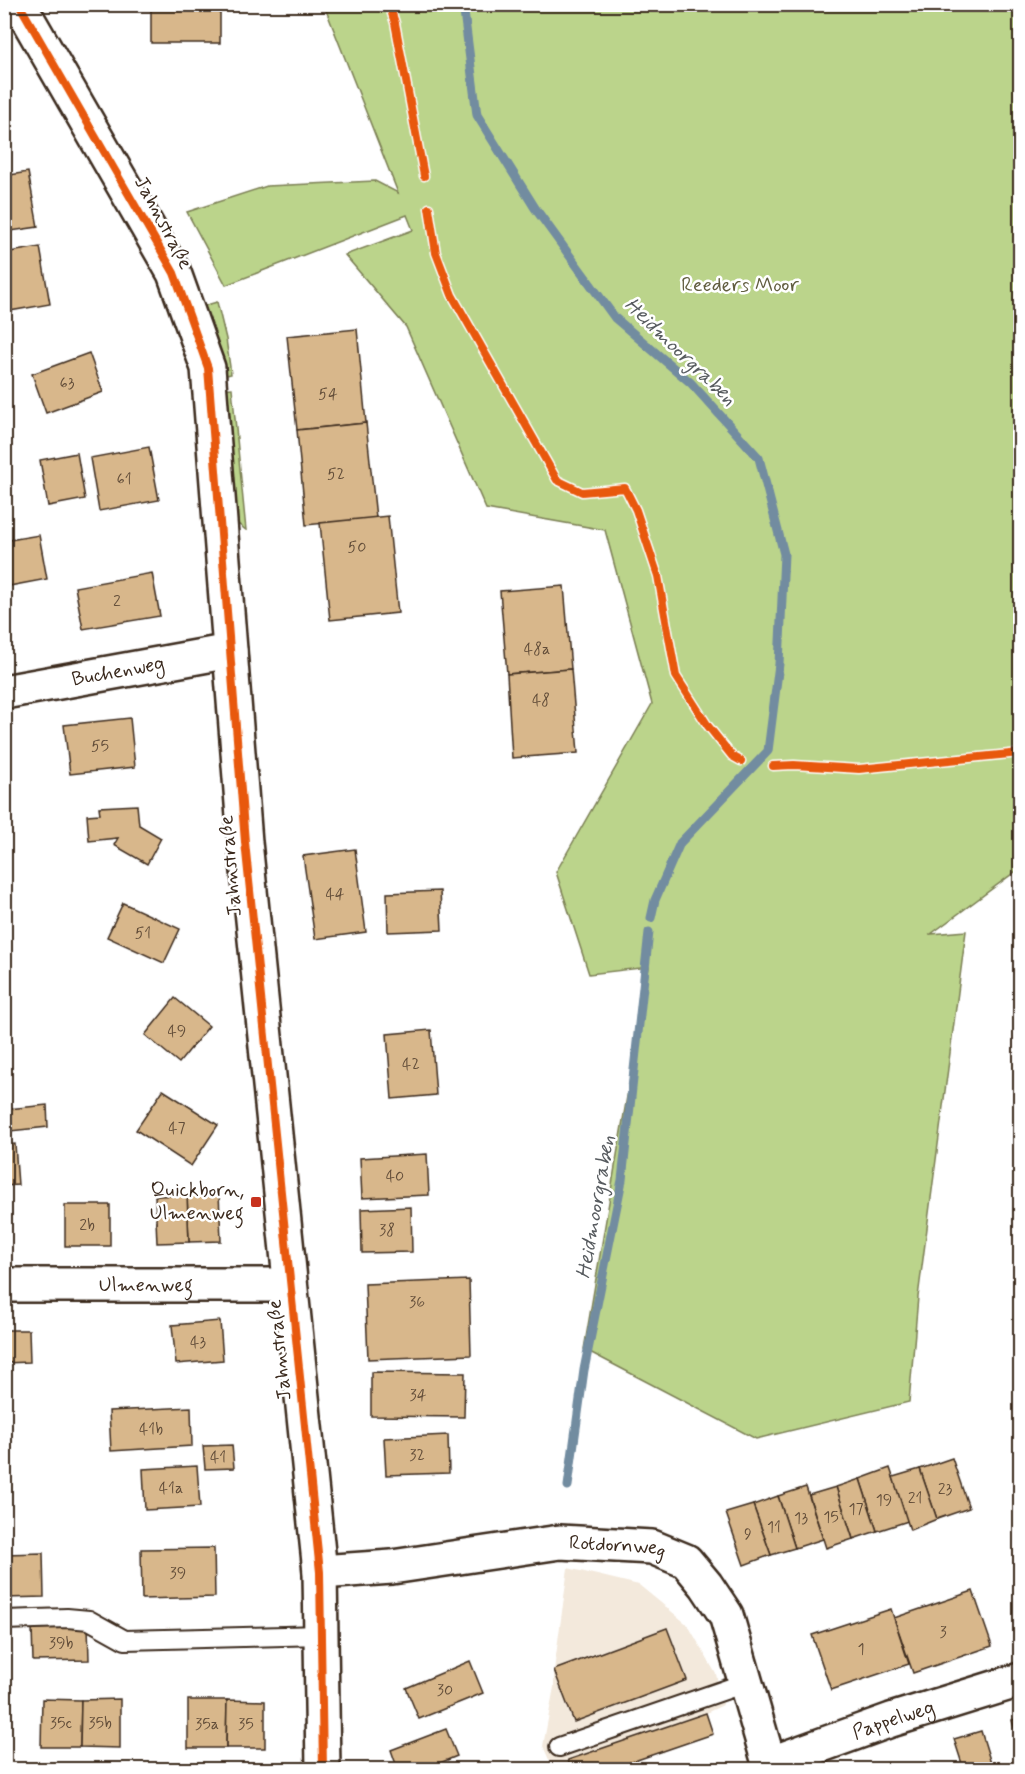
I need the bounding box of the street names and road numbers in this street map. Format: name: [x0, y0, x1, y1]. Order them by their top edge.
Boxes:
street label: Jahnstraße: [127, 172, 199, 274]
street label: Buchenweg: [70, 650, 167, 693]
street label: Jahnstraße: [213, 814, 249, 918]
street label: Ulmenweg: [99, 1272, 193, 1301]
street label: Jahnstraße: [261, 1298, 299, 1402]
street label: Rotdornweg: [568, 1529, 671, 1565]
street label: Pappelweg: [849, 1694, 938, 1746]

